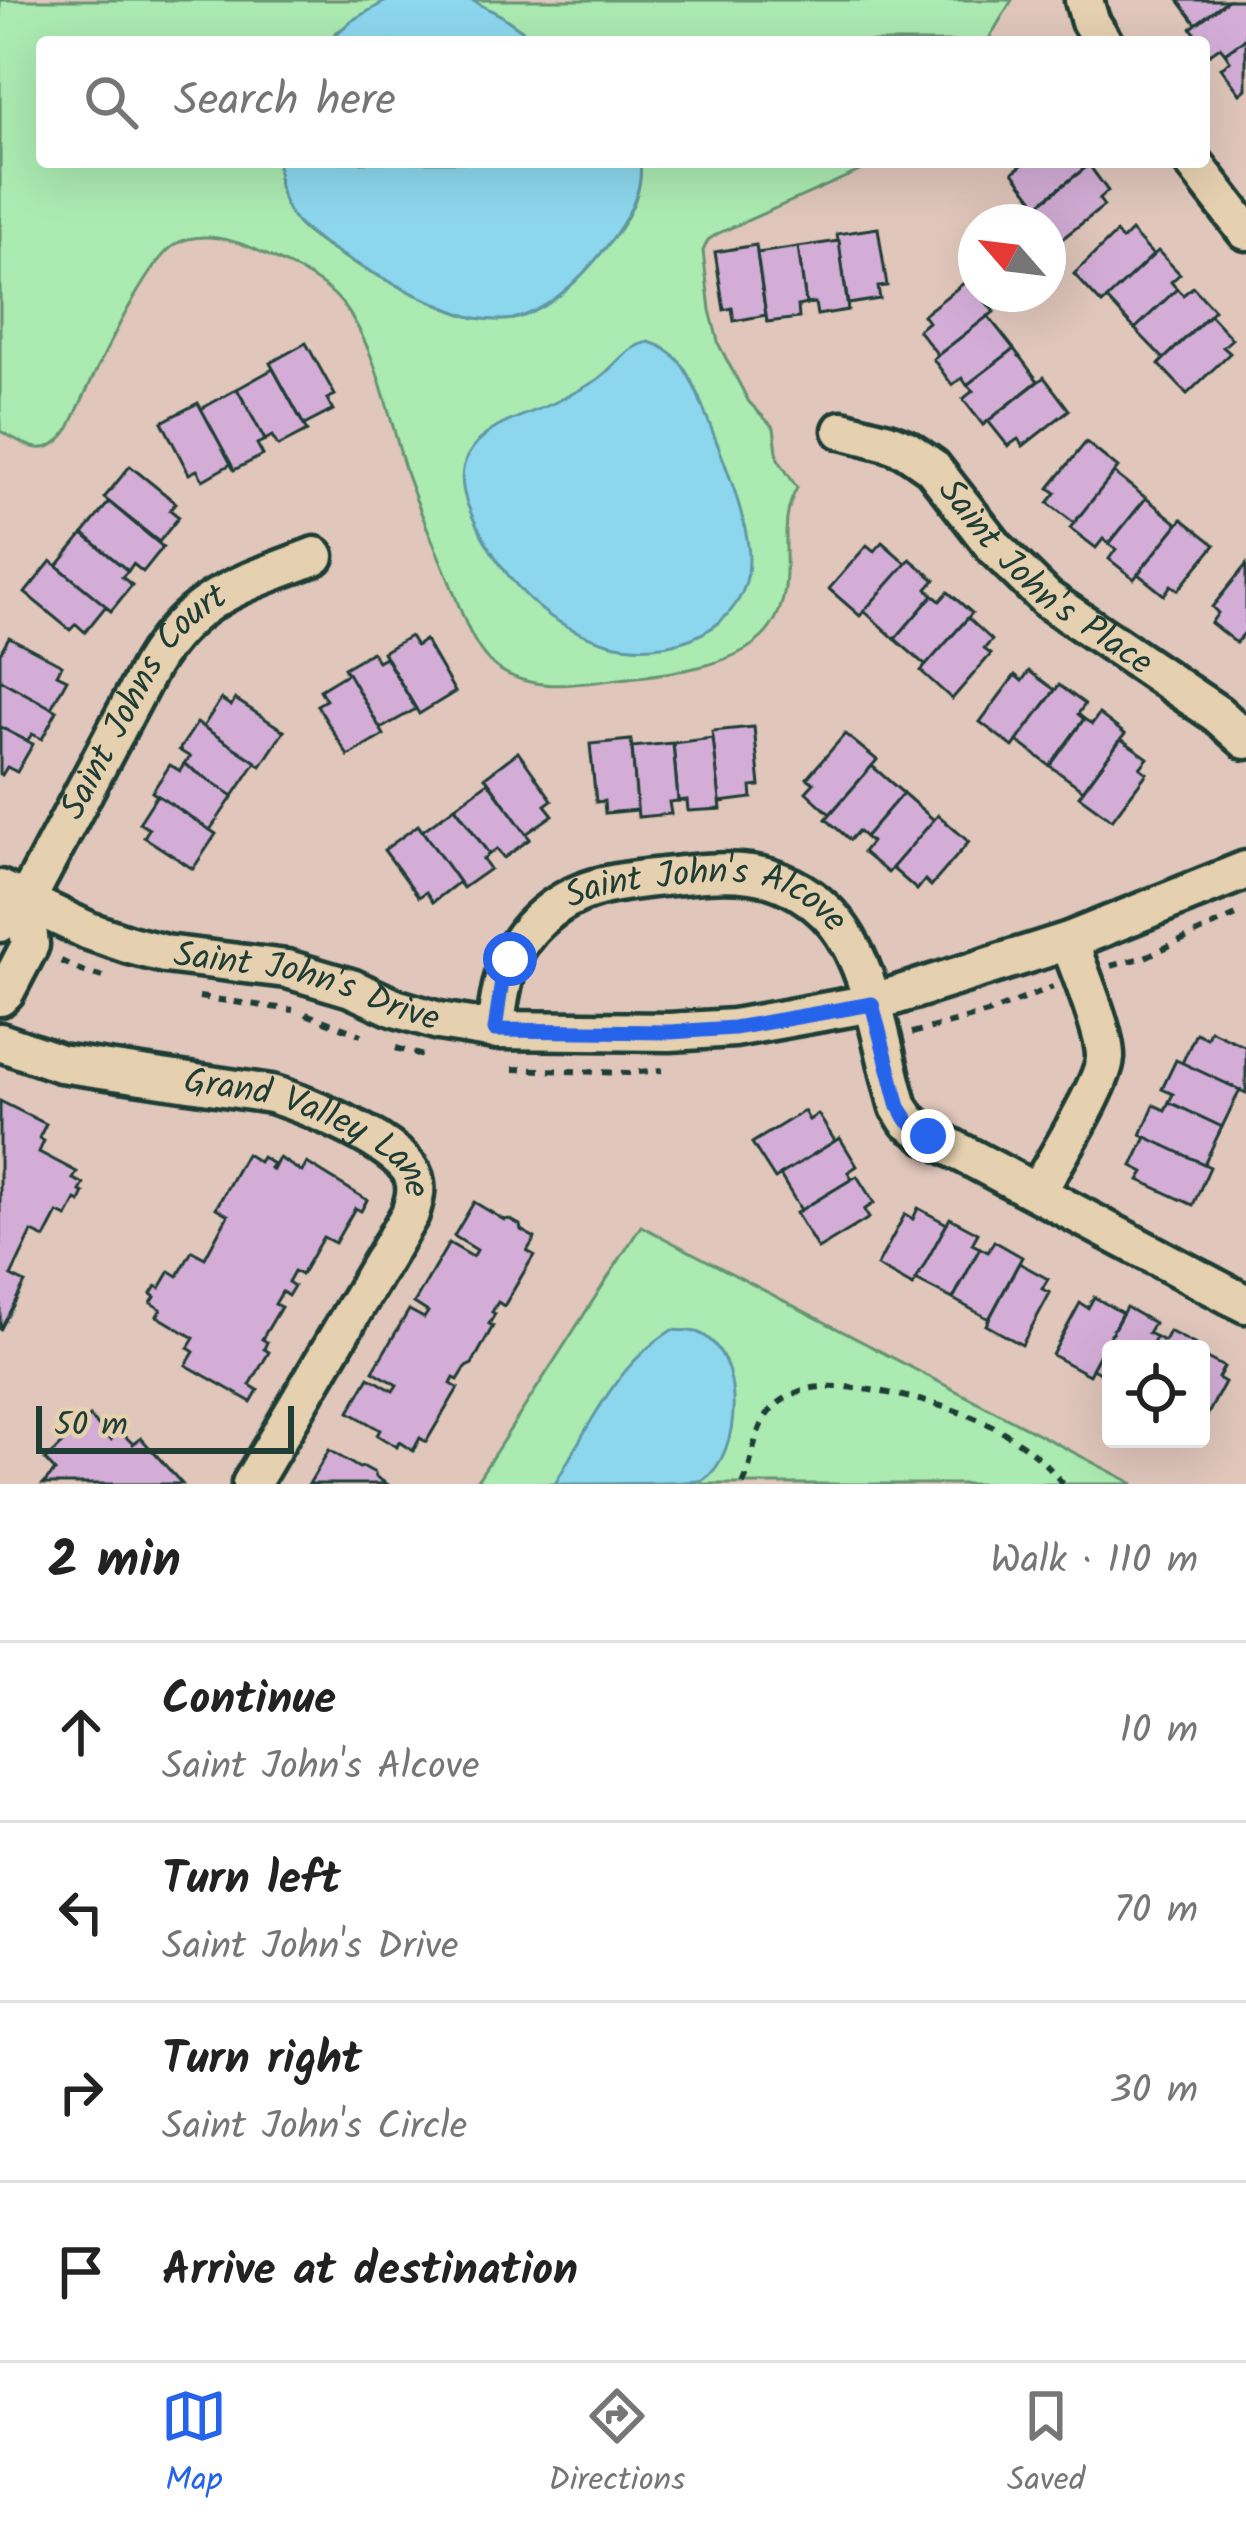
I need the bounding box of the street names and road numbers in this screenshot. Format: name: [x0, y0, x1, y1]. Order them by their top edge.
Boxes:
street label: Saint John's Place: [923, 466, 1164, 691]
street label: Saint Johns Court: [45, 569, 239, 830]
street label: Saint John's Alcove: [555, 844, 861, 945]
street label: Saint John's Drive: [171, 927, 446, 1048]
street label: Grand Valley Lane: [180, 1053, 444, 1197]

